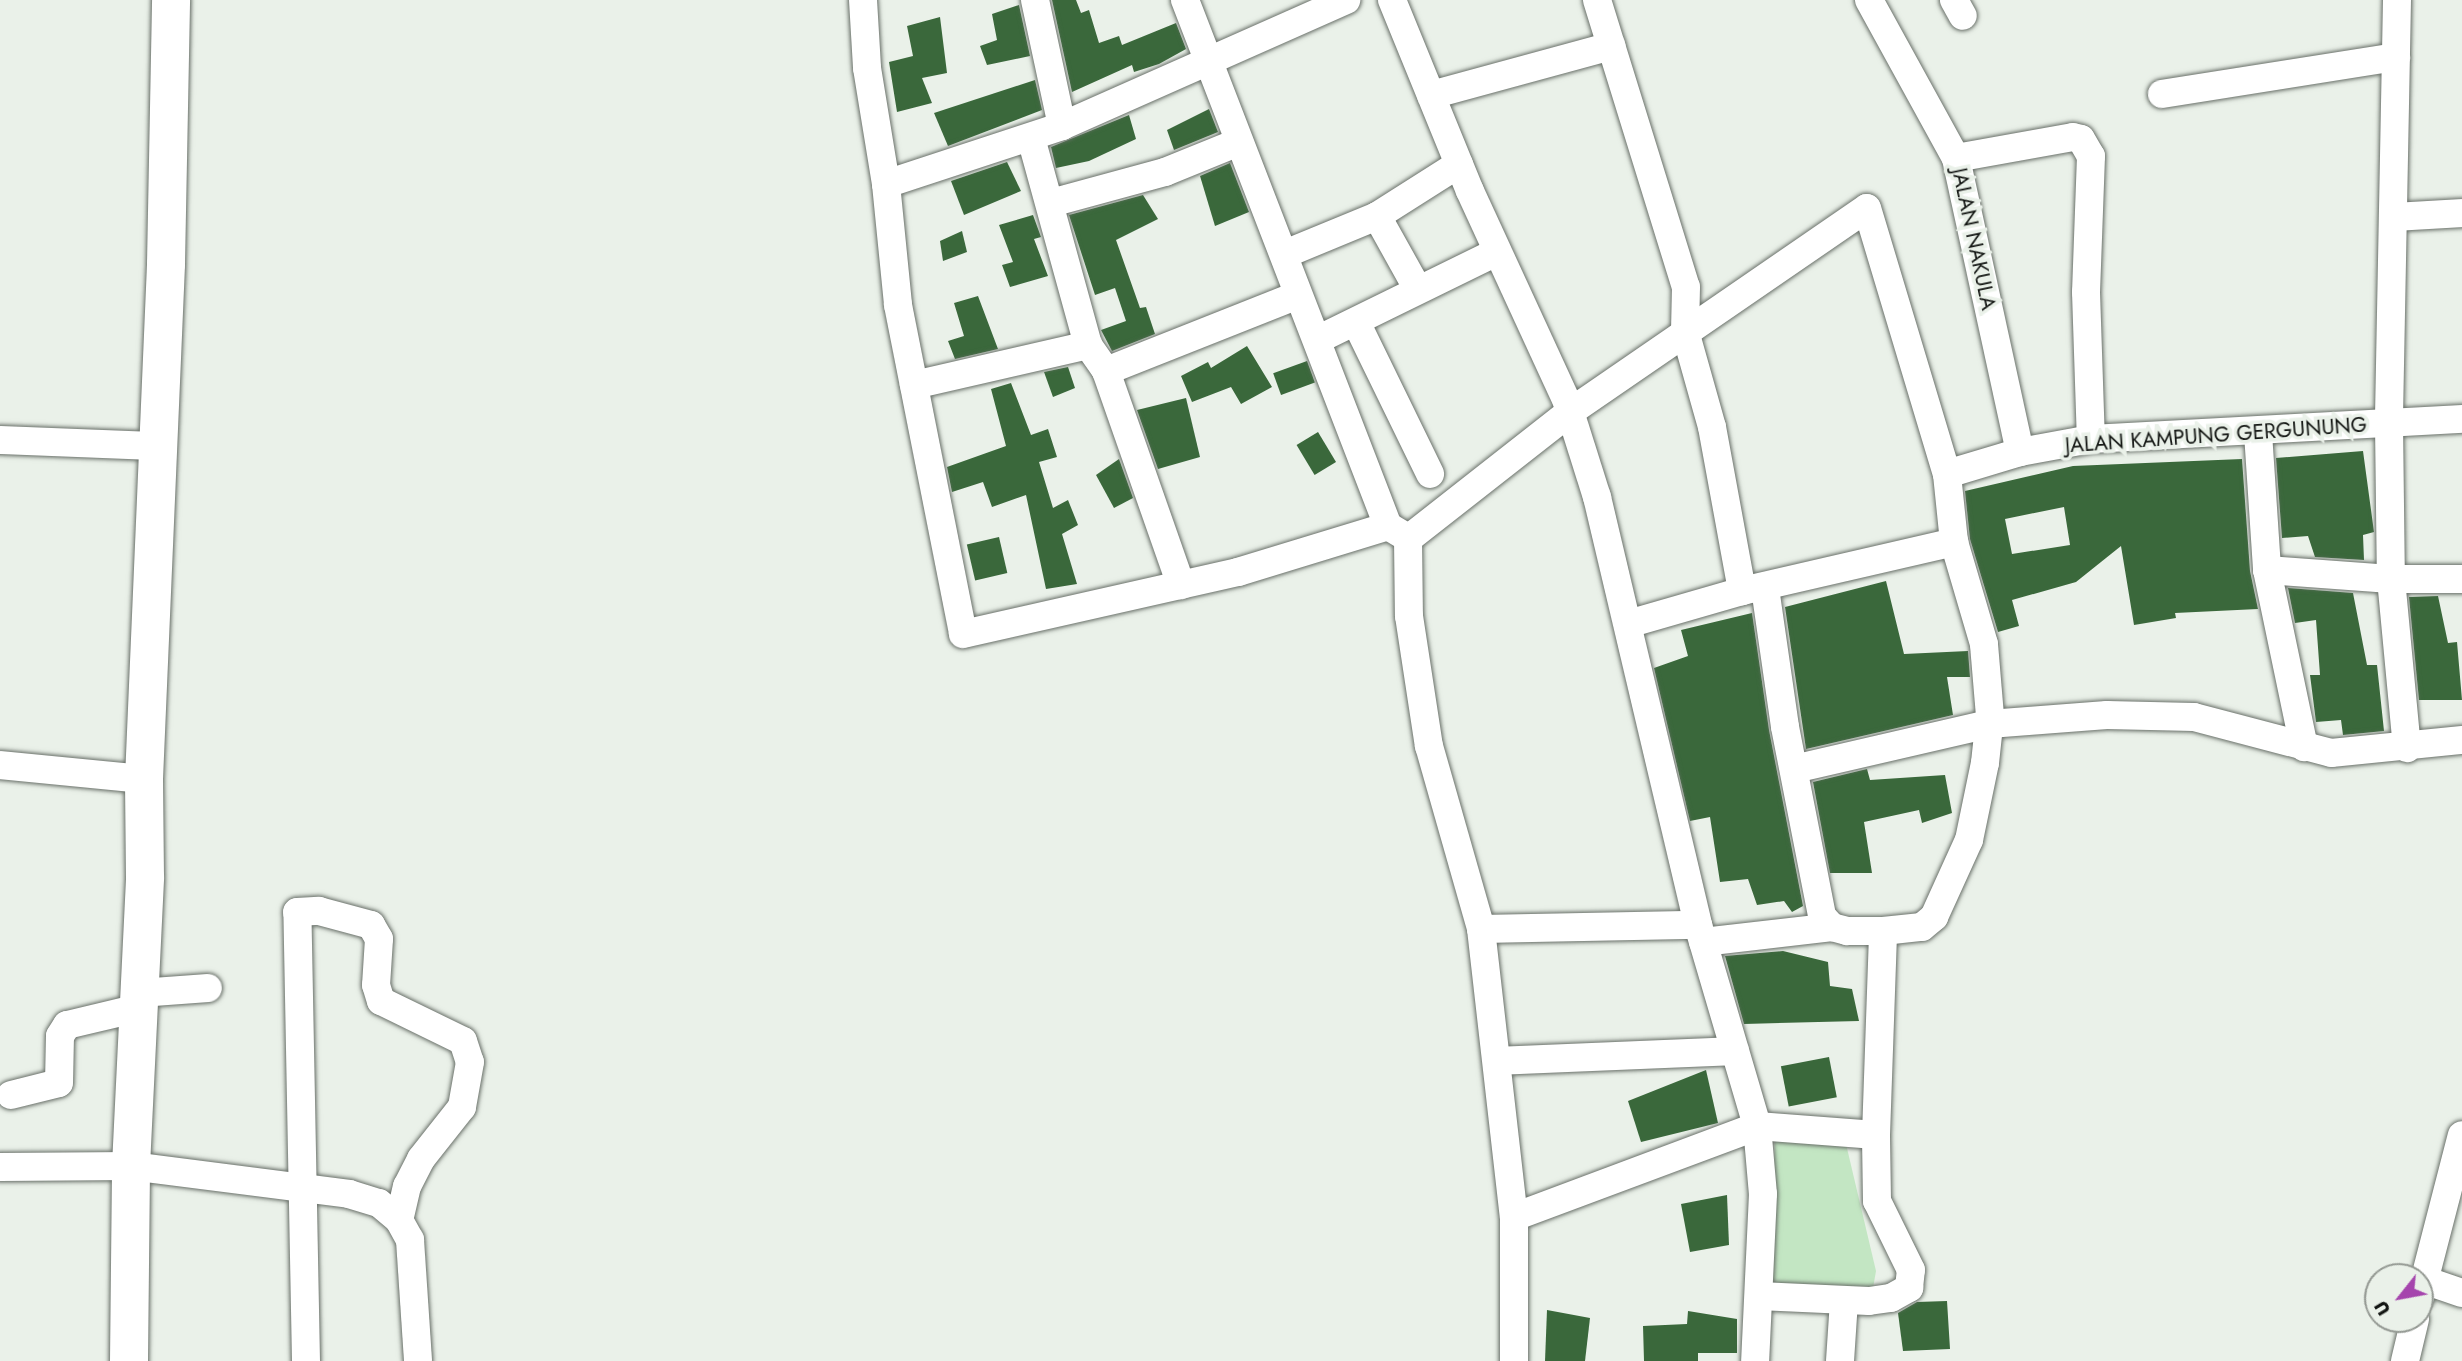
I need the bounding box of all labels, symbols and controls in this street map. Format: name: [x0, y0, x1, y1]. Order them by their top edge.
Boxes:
street label: JALAN NAKULA: [1947, 166, 2001, 312]
street label: JALAN KAMPUNG GERGUNUNG: [2064, 412, 2368, 458]
north arrow: [2364, 1263, 2434, 1333]
text: U: [2367, 1295, 2397, 1321]

